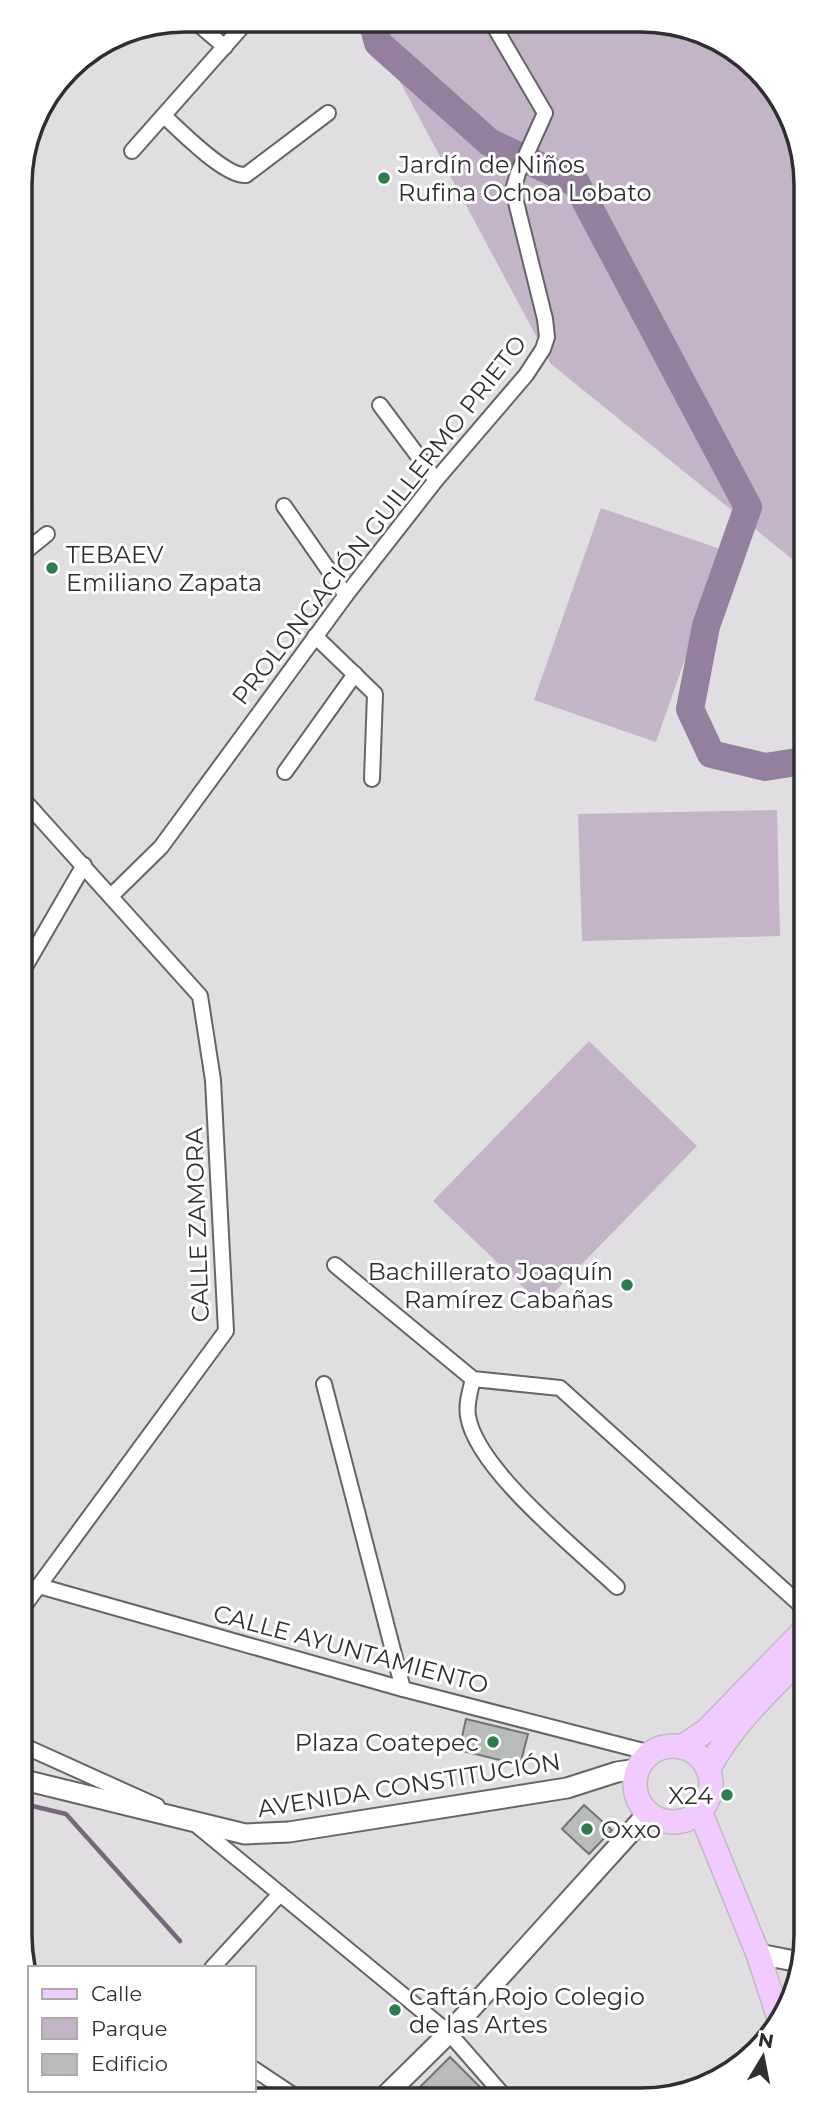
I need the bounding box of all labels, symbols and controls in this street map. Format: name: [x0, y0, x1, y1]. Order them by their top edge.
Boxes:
place label: Jardín de Niños Rufina Ochoa Lobato: [397, 150, 652, 207]
marker: Jardín de Niños Rufina Ochoa Lobato: [376, 170, 392, 186]
street label: PROLONGACIÓN GUILLERMO PRIETO: [226, 330, 532, 710]
place label: TEBAEV Emiliano Zapata: [66, 540, 262, 597]
marker: TEBAEV Emiliano Zapata: [44, 560, 60, 576]
street label: CALLE ZAMORA: [179, 1126, 215, 1323]
place label: Bachillerato Joaquín Ramírez Cabañas: [368, 1257, 613, 1314]
marker: Bachillerato Joaquín Ramírez Cabañas: [619, 1277, 635, 1293]
street label: CALLE AYUNTAMIENTO: [210, 1598, 492, 1700]
place label: Plaza Coatepec: [295, 1728, 479, 1757]
marker: Plaza Coatepec: [485, 1734, 501, 1750]
street label: AVENIDA CONSTITUCIÓN: [255, 1747, 563, 1823]
place label: X24: [668, 1781, 713, 1810]
marker: X24: [719, 1787, 735, 1803]
place label: Oxxo: [601, 1815, 661, 1844]
marker: Oxxo: [579, 1821, 595, 1837]
legend: [28, 1966, 256, 2092]
text: Calle: [91, 1981, 142, 2006]
place label: Caftán Rojo Colegio de las Artes: [409, 1982, 645, 2039]
marker: Caftán Rojo Colegio de las Artes: [387, 2002, 403, 2018]
text: Parque: [91, 2016, 167, 2041]
north arrow: [728, 2022, 798, 2092]
text: N: [756, 2028, 775, 2053]
text: Edificio: [91, 2051, 168, 2076]

